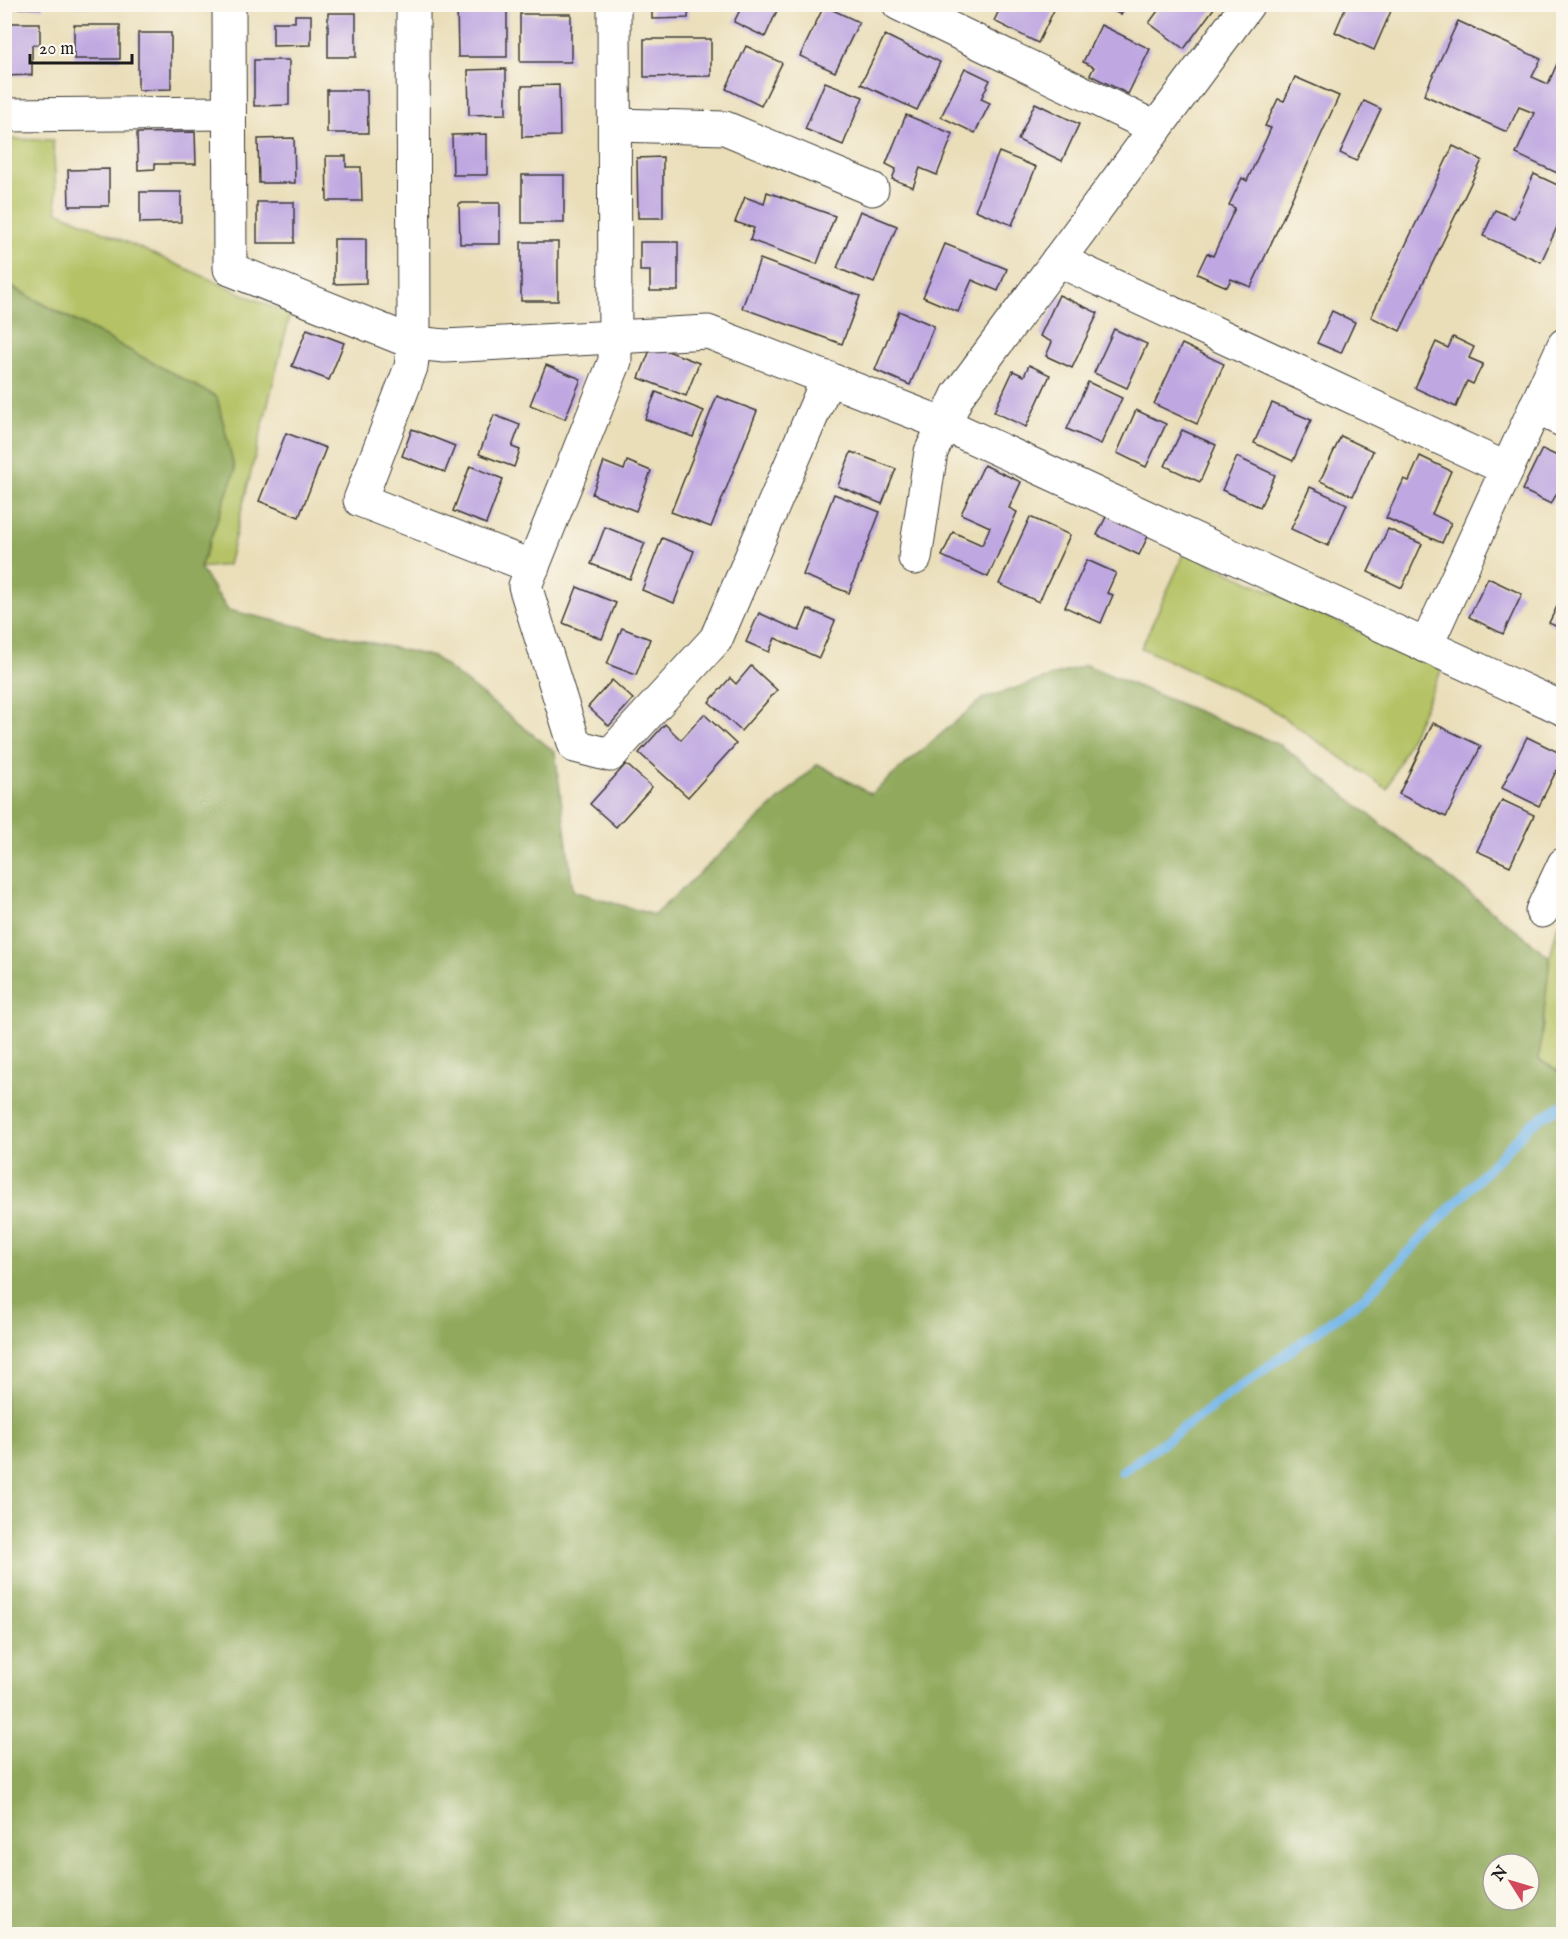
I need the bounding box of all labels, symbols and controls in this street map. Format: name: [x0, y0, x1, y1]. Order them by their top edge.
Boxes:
scale bar: [30, 27, 132, 65]
text: 20 m: [39, 38, 74, 61]
north arrow: [1481, 1852, 1541, 1912]
text: N: [1488, 1863, 1513, 1887]

